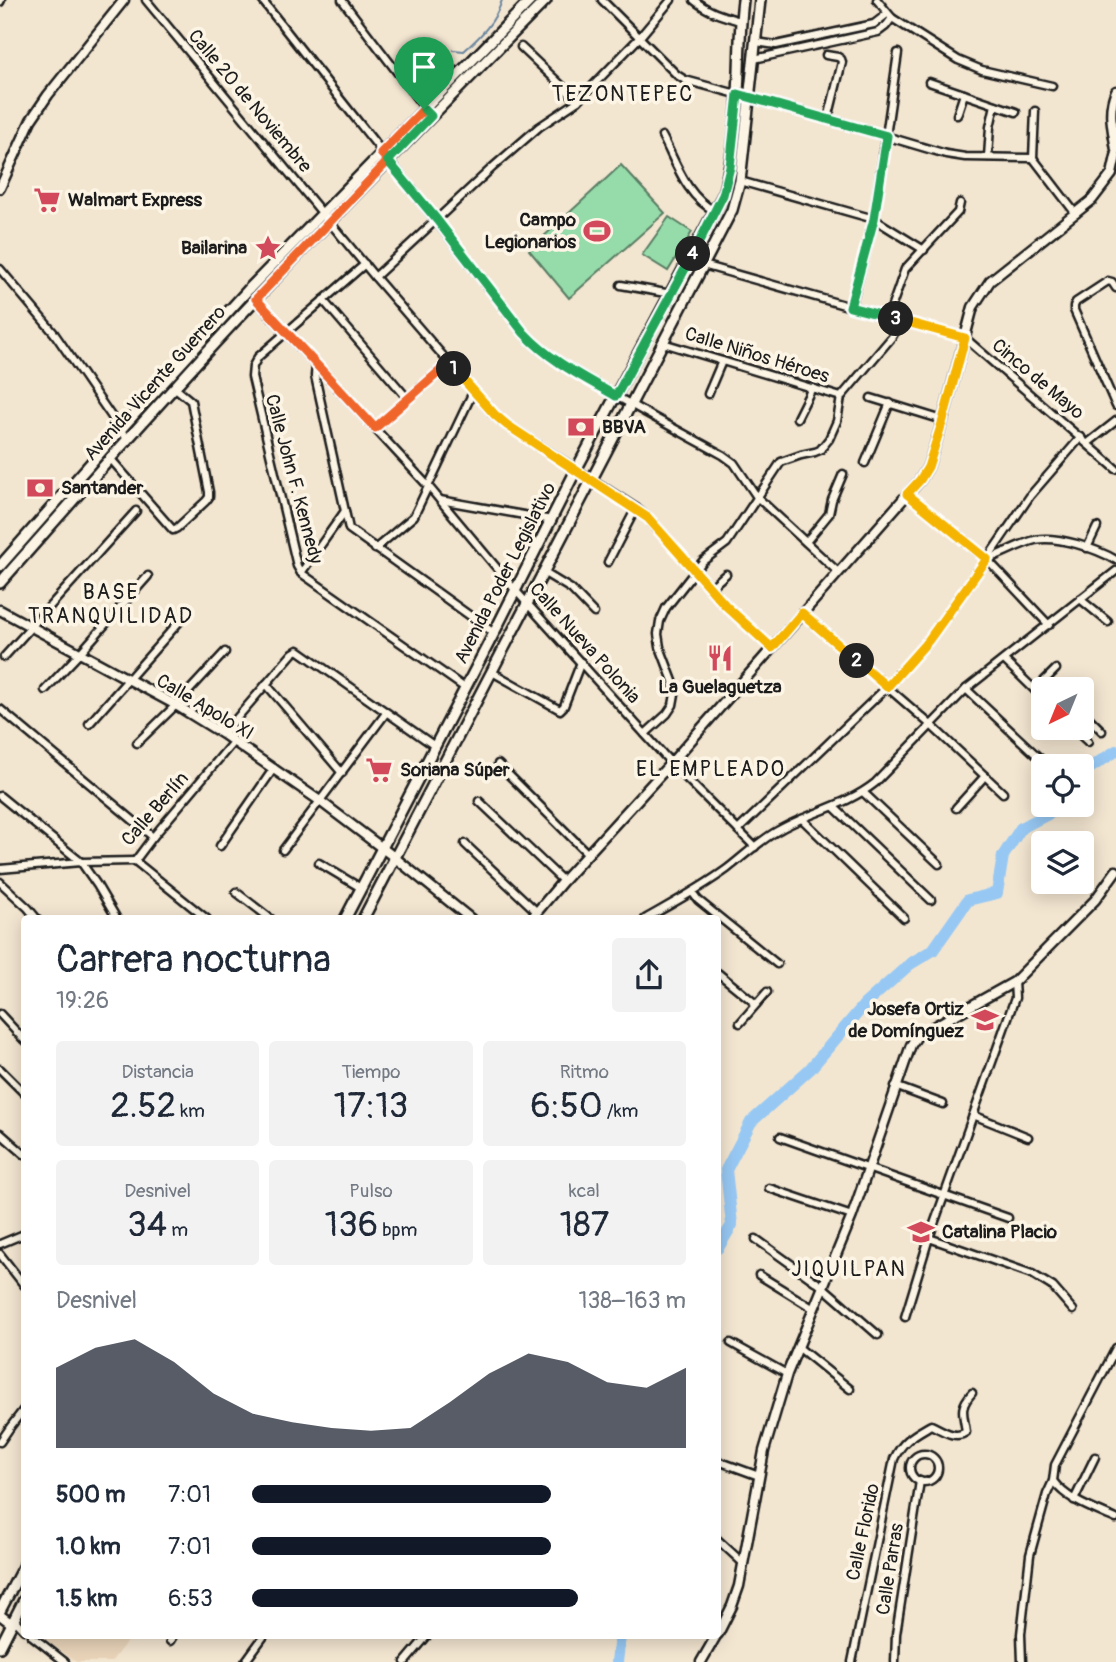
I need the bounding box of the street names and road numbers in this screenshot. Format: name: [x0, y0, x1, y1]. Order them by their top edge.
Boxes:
street label: Calle 20 de Noviembre: [183, 24, 317, 178]
street label: Avenida Vicente Guerrero: [79, 300, 231, 466]
street label: Calle Niños Héroes: [682, 322, 833, 389]
street label: Cinco de Mayo: [987, 333, 1089, 425]
street label: Calle John F. Kennedy: [260, 392, 328, 566]
street label: Avenida Poder Legislativo: [449, 478, 561, 668]
street label: Calle Nueva Polonia: [524, 578, 646, 709]
street label: Calle Apolo XI: [152, 668, 258, 746]
street label: Calle Berlín: [116, 767, 194, 851]
street label: Calle Florido: [841, 1481, 885, 1583]
street label: Calle Parras: [871, 1521, 909, 1617]

